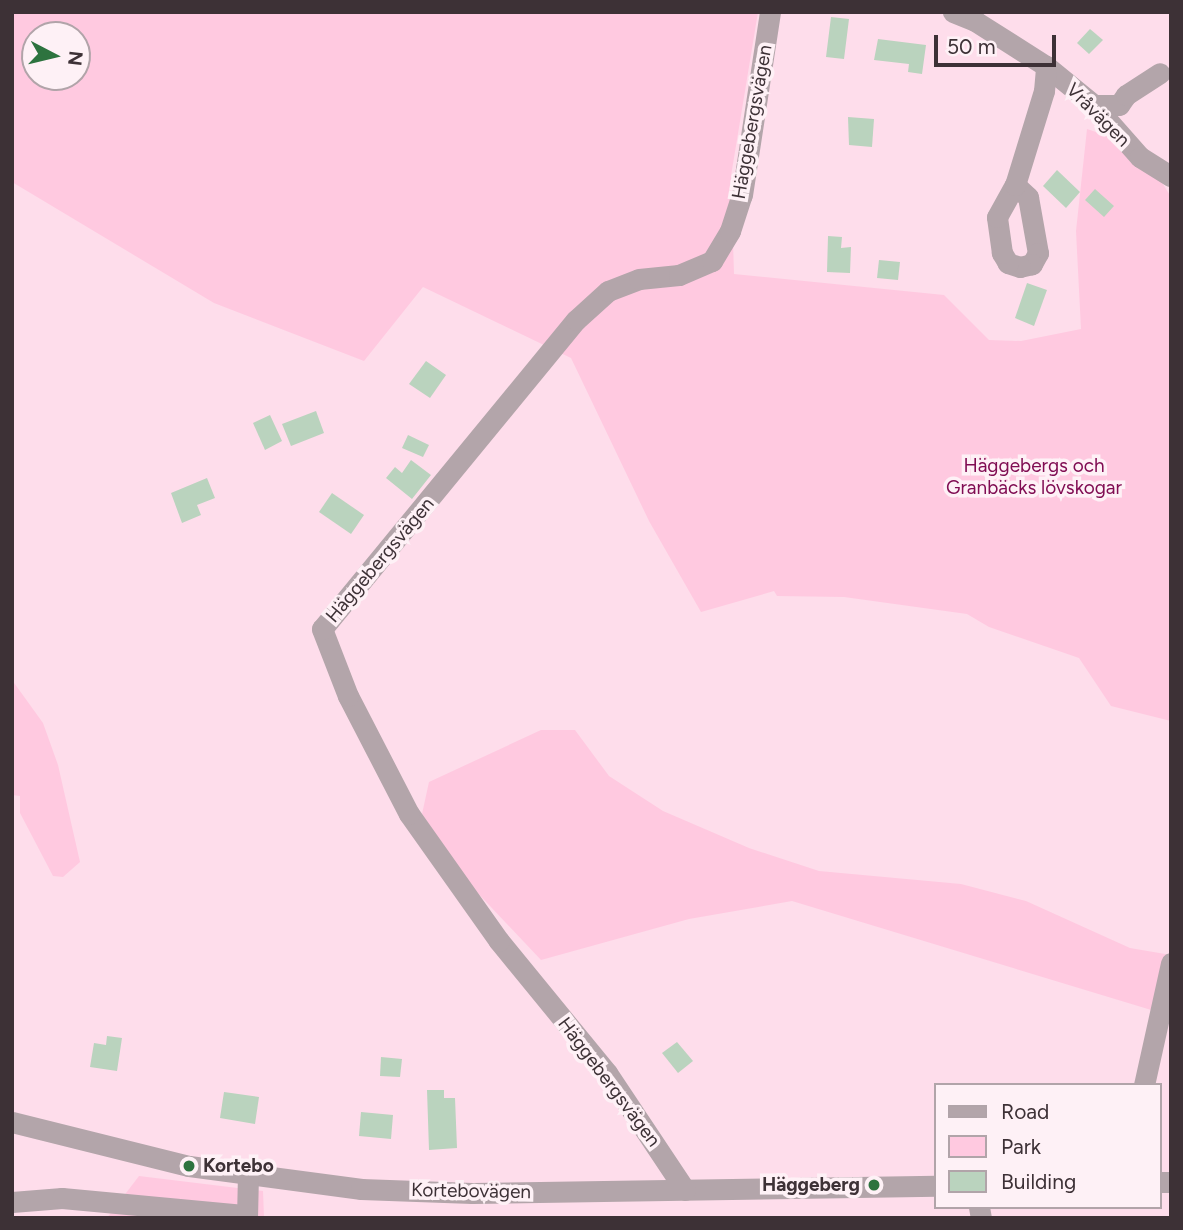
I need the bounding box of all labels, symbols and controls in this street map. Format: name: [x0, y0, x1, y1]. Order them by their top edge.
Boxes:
north arrow: [21, 21, 91, 91]
scale bar: [938, 21, 1060, 65]
text: 50 m: [947, 34, 996, 59]
street label: Häggebergsvägen: [727, 43, 777, 201]
text: N: [63, 50, 88, 67]
street label: Vråvägen: [1061, 78, 1135, 152]
park label: Häggebergs och Granbäcks lövskogar: [946, 455, 1122, 499]
street label: Häggebergsvägen: [321, 493, 439, 627]
street label: Häggebergsvägen: [553, 1013, 665, 1151]
legend: [934, 1083, 1162, 1209]
text: Road: [1001, 1099, 1049, 1124]
text: Park: [1001, 1134, 1041, 1159]
place label: Kortebo: [203, 1155, 274, 1177]
marker: Kortebo: [181, 1158, 197, 1174]
text: Building: [1001, 1169, 1076, 1194]
place label: Häggeberg: [762, 1174, 860, 1196]
marker: Häggeberg: [866, 1177, 882, 1193]
street label: Kortebovägen: [411, 1179, 531, 1203]

